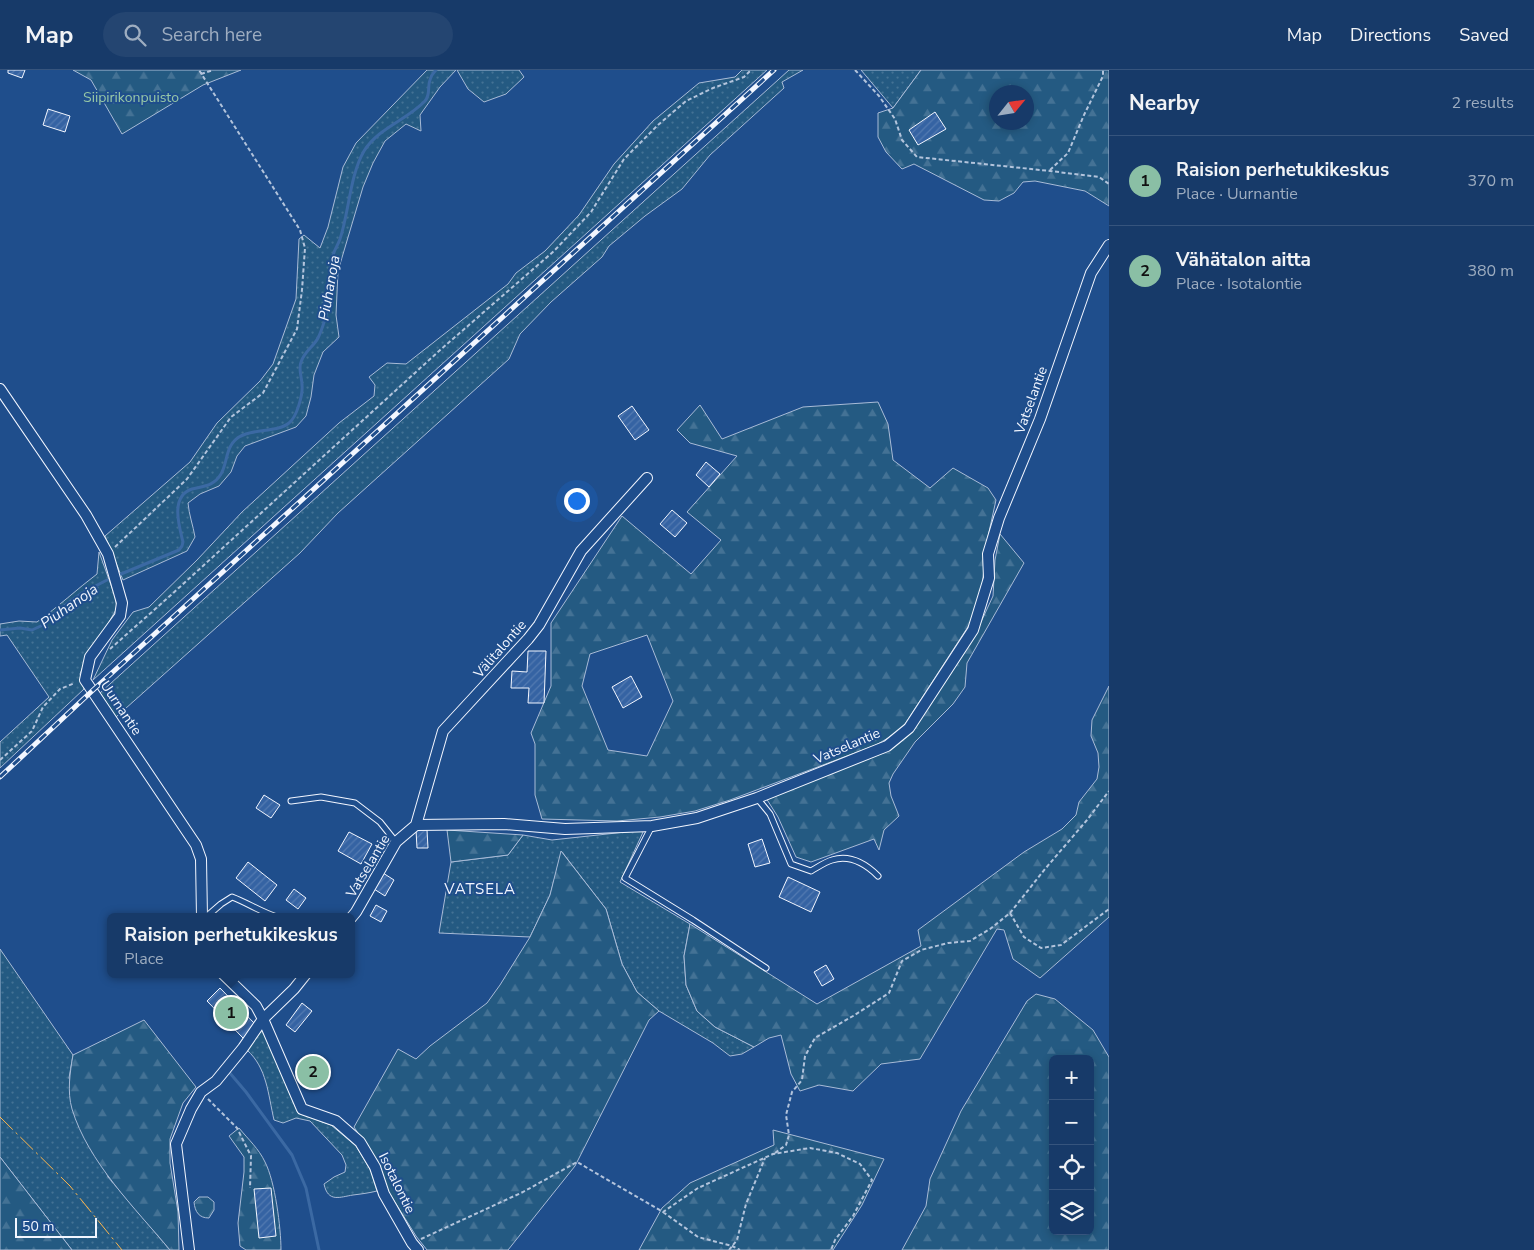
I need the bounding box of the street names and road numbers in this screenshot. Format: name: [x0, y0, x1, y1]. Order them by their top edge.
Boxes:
street label: Vatselantie: [1010, 364, 1052, 437]
street label: Välitalontie: [469, 616, 531, 683]
street label: Uurnantie: [96, 677, 146, 739]
street label: Vatselantie: [810, 723, 883, 769]
street label: Vatselantie: [341, 831, 394, 902]
street label: Isotalontie: [374, 1149, 420, 1217]

